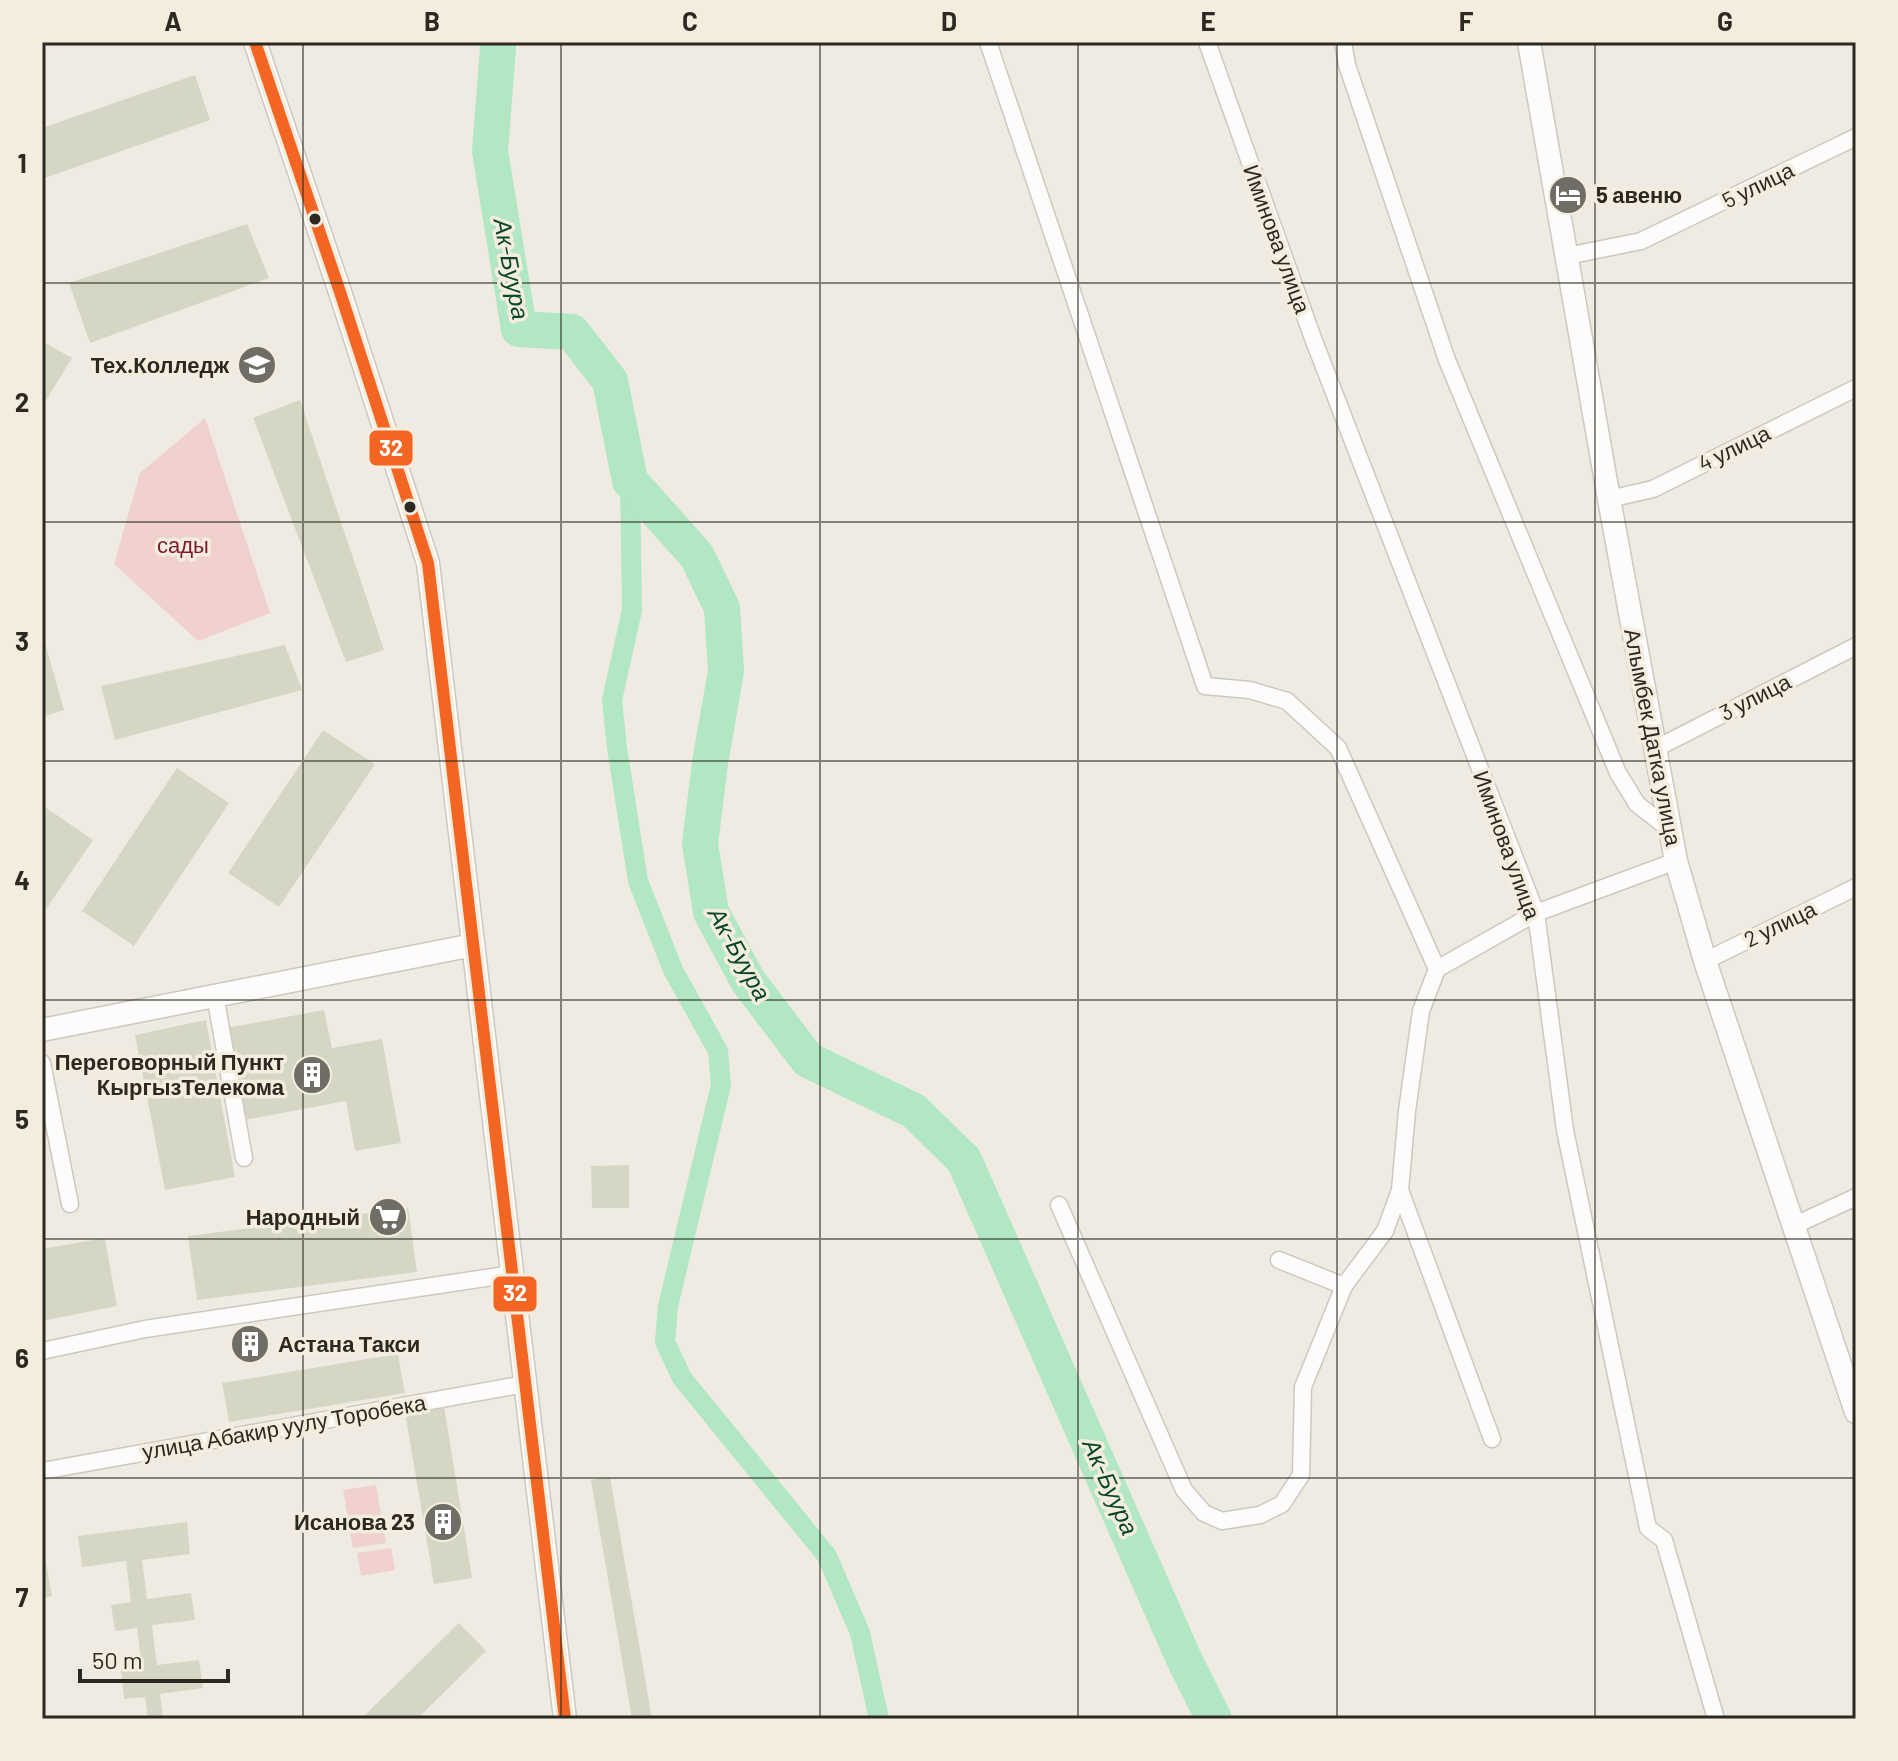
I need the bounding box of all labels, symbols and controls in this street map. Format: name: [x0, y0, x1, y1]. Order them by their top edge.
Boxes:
text: A: [164, 5, 182, 36]
text: B: [424, 5, 440, 36]
text: C: [682, 5, 698, 36]
text: D: [941, 5, 957, 36]
text: E: [1200, 5, 1216, 36]
text: F: [1459, 5, 1474, 36]
text: G: [1717, 5, 1733, 36]
text: 1: [17, 147, 27, 178]
street label: 5 улица: [1718, 155, 1799, 213]
street label: Иминова улица: [1238, 161, 1317, 318]
hotel icon: 5 авеню: [1547, 174, 1589, 216]
place label: 5 авеню: [1596, 181, 1682, 207]
unlabelled marker: [307, 211, 323, 227]
water label: Ак-Буура: [488, 214, 536, 322]
school or university icon: Тех.Колледж: [236, 344, 278, 386]
place label: Тех.Колледж: [91, 351, 229, 378]
text: 2: [15, 386, 29, 417]
street label: 4 улица: [1693, 418, 1775, 477]
line badge: 32: [368, 429, 414, 467]
text: 32: [379, 434, 403, 460]
unlabelled marker: [402, 499, 418, 515]
park label: сады: [157, 531, 209, 558]
text: 3: [15, 625, 29, 656]
street label: Алымбек Датка улица: [1619, 626, 1688, 849]
street label: 3 улица: [1715, 667, 1796, 726]
street label: Иминова улица: [1468, 767, 1547, 924]
text: 4: [14, 864, 30, 895]
street label: 2 улица: [1739, 894, 1821, 952]
water label: Ак-Буура: [702, 900, 778, 1005]
place label: Переговорный Пункт КыргызТелекома: [55, 1048, 285, 1100]
building icon: Переговорный Пункт КыргызТелекома: [291, 1054, 333, 1096]
text: 5: [15, 1103, 29, 1134]
supermarket icon: Народный: [367, 1196, 409, 1238]
place label: Народный: [246, 1203, 360, 1230]
line badge: 32: [492, 1275, 538, 1313]
text: 32: [503, 1279, 527, 1305]
building icon: Астана Такси: [229, 1323, 271, 1365]
place label: Астана Такси: [278, 1330, 420, 1356]
text: 6: [15, 1342, 29, 1373]
street label: улица Абакир уулу Торобека: [140, 1388, 429, 1465]
water label: Ак-Буура: [1077, 1432, 1145, 1539]
building icon: Исанова 23: [422, 1501, 464, 1543]
place label: Исанова 23: [294, 1508, 415, 1534]
text: 7: [16, 1581, 29, 1612]
scale bar: [80, 1633, 228, 1683]
text: 50 m: [92, 1645, 143, 1674]

